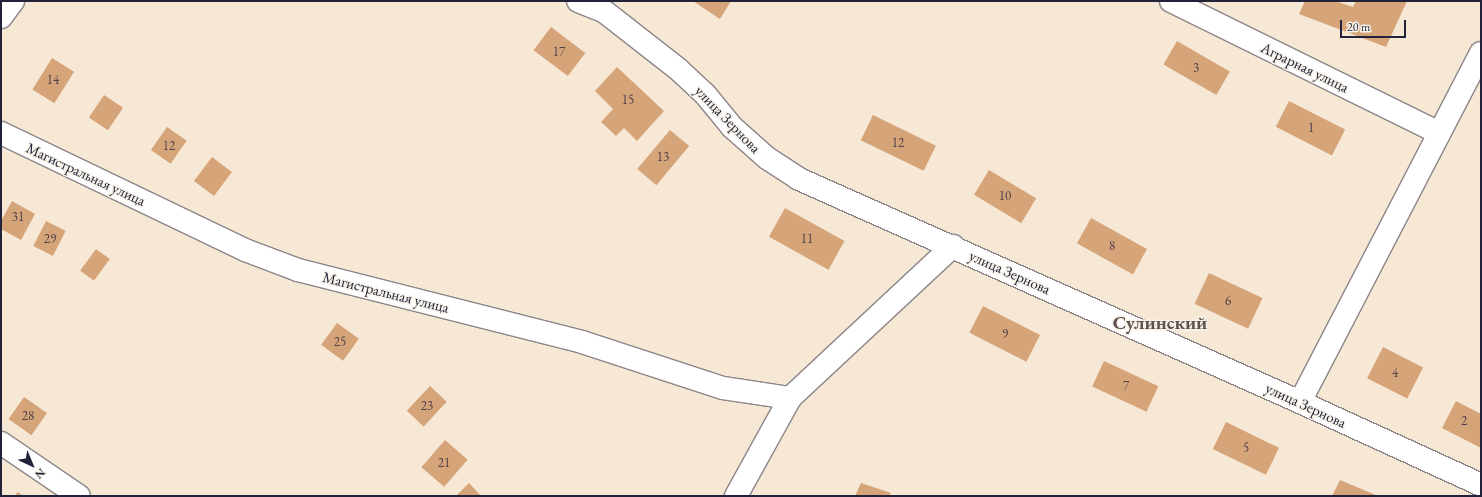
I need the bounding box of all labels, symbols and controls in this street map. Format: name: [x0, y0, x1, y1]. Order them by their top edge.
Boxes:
scale bar: [1342, 12, 1408, 38]
text: 20 m: [1347, 19, 1370, 35]
street label: Аграрная улица: [1258, 38, 1352, 96]
house number: 17: [553, 44, 565, 60]
house number: 3: [1193, 60, 1199, 76]
house number: 14: [47, 72, 59, 88]
street label: улица Зернова: [691, 81, 765, 157]
house number: 15: [622, 92, 634, 108]
house number: 1: [1308, 120, 1314, 136]
house number: 12: [892, 135, 904, 151]
street label: Магистральная улица: [23, 138, 149, 210]
house number: 12: [163, 138, 175, 154]
house number: 13: [657, 149, 669, 165]
house number: 10: [999, 188, 1011, 204]
house number: 31: [12, 209, 24, 225]
house number: 29: [44, 231, 56, 247]
house number: 11: [801, 231, 813, 247]
house number: 8: [1109, 238, 1115, 254]
street label: улица Зернова: [967, 246, 1053, 298]
street label: Магистральная улица: [321, 268, 451, 316]
house number: 6: [1225, 293, 1231, 309]
district label: Сулинский: [1113, 312, 1207, 334]
house number: 9: [1002, 326, 1008, 342]
house number: 25: [334, 334, 346, 350]
house number: 4: [1392, 365, 1398, 381]
house number: 7: [1123, 378, 1129, 394]
street label: улица Зернова: [1263, 378, 1349, 432]
house number: 23: [421, 398, 433, 414]
house number: 28: [22, 408, 34, 424]
house number: 2: [1461, 413, 1467, 429]
house number: 5: [1243, 440, 1249, 456]
north arrow: [12, 445, 52, 485]
house number: 21: [438, 455, 450, 471]
text: N: [32, 466, 48, 482]

